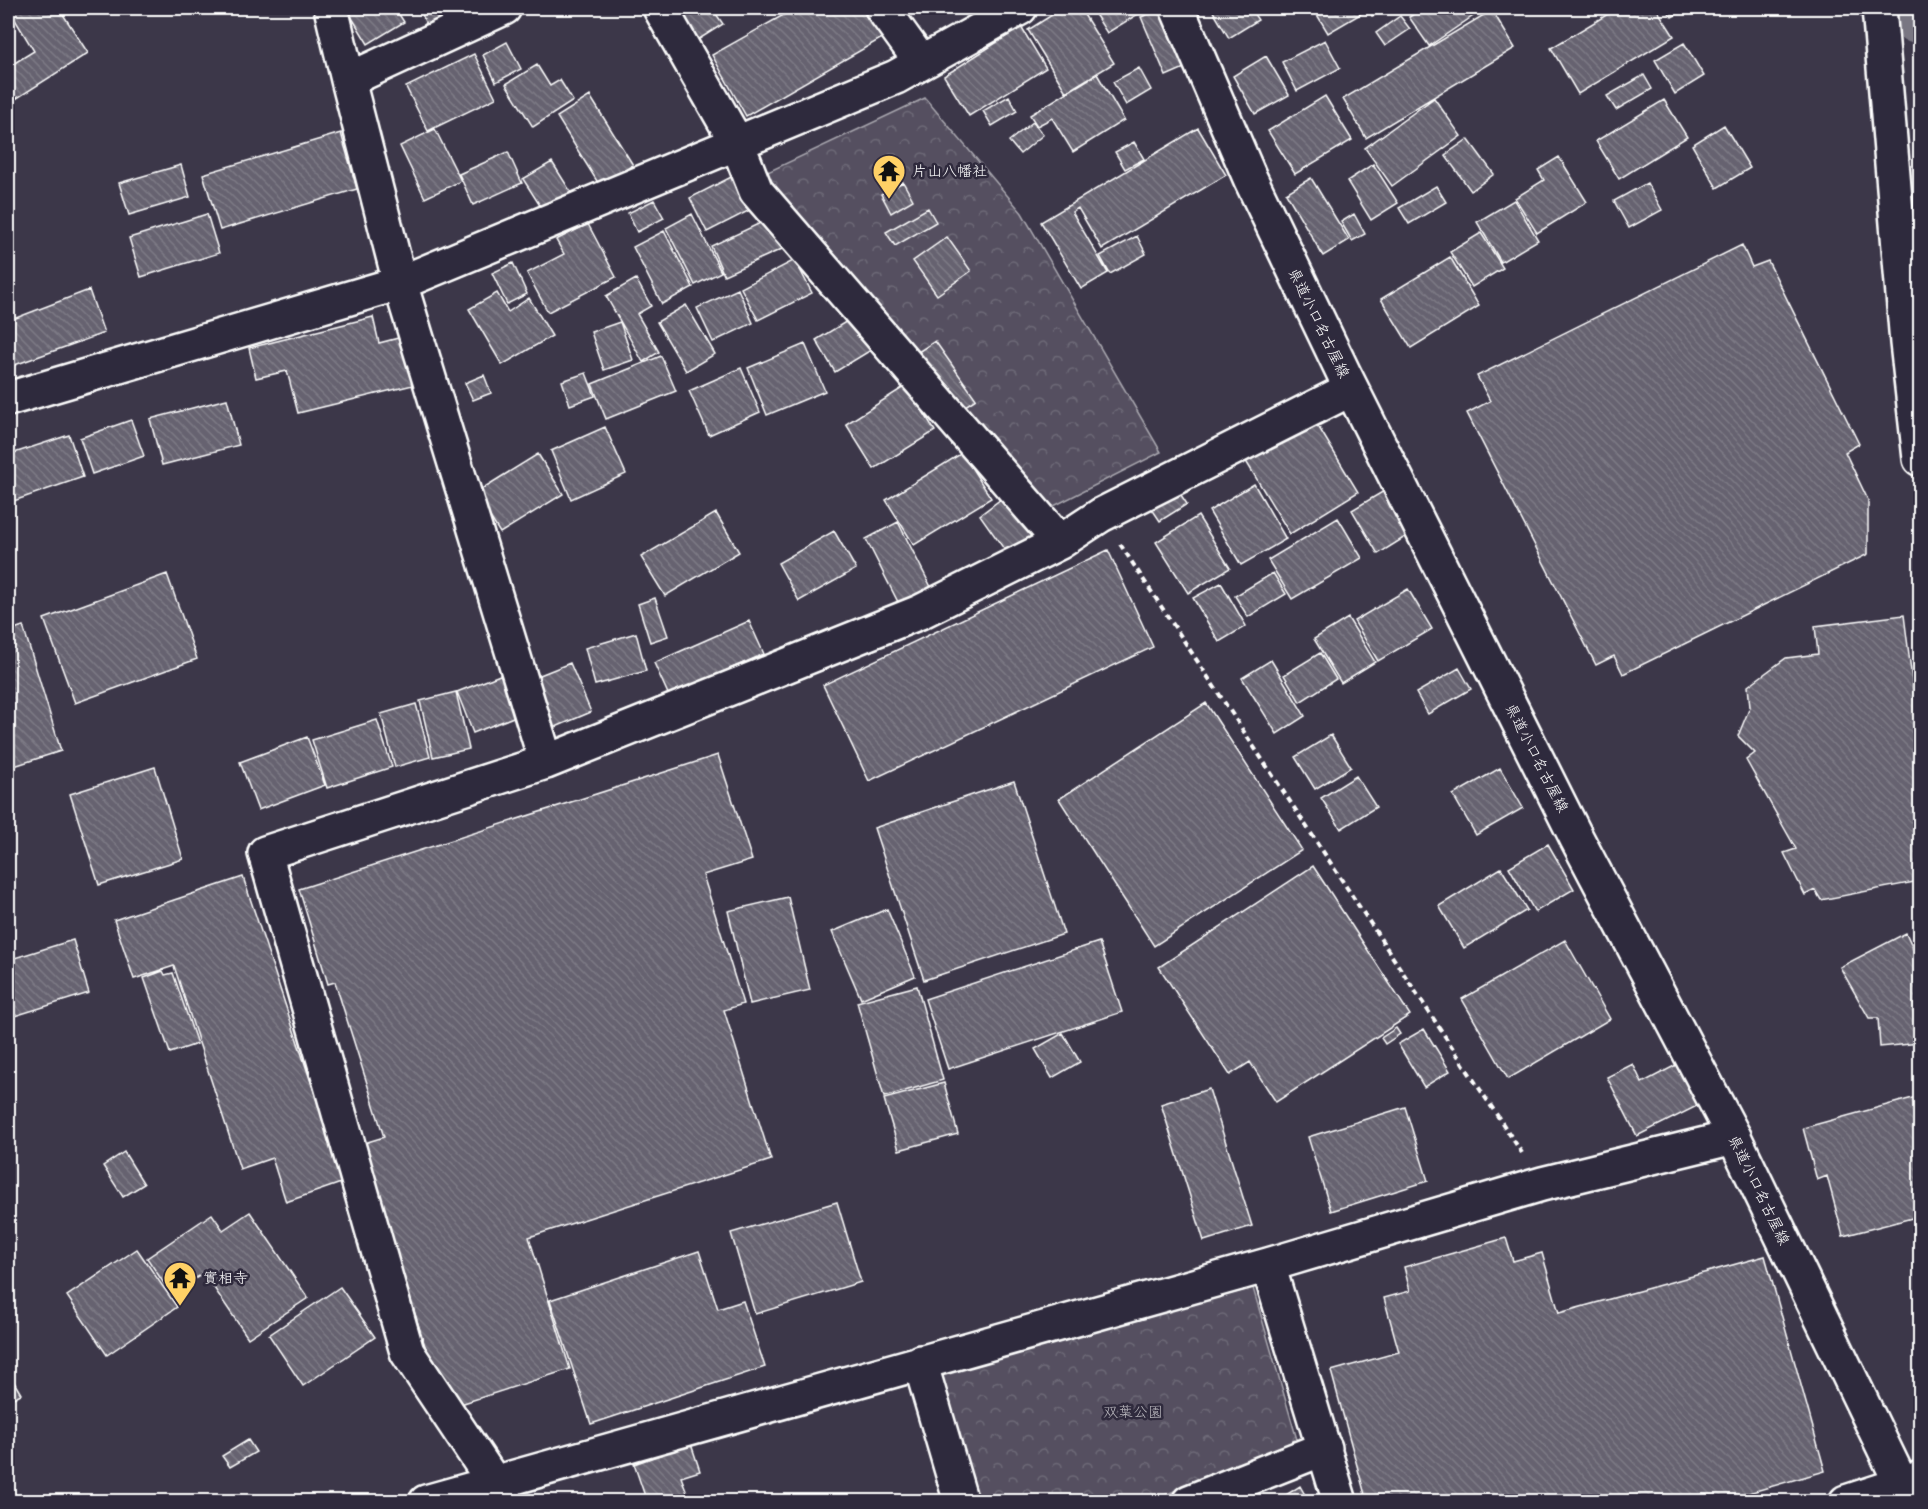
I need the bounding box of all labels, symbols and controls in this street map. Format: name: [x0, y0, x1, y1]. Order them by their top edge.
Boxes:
temple icon: 片山八幡社: [871, 153, 907, 200]
place label: 片山八幡社: [912, 160, 987, 184]
street label: 県道小口名古屋線: [1281, 264, 1355, 383]
street label: 県道小口名古屋線: [1498, 700, 1574, 817]
street label: 県道小口名古屋線: [1721, 1131, 1795, 1250]
temple icon: 實相寺: [162, 1260, 198, 1307]
place label: 實相寺: [203, 1267, 248, 1291]
park label: 双葉公園: [1103, 1401, 1163, 1425]

